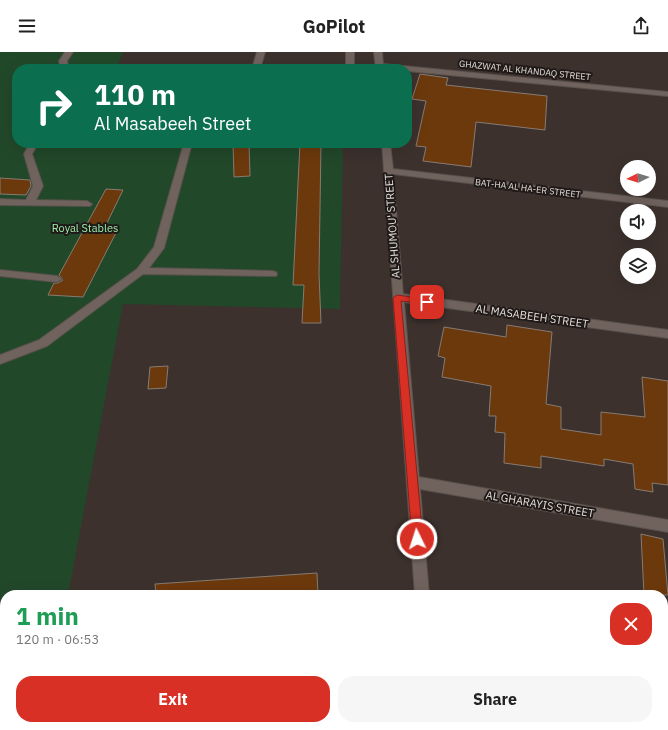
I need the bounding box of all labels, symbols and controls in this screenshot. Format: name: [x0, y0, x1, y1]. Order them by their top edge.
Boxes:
icon: menu: [16, 15, 38, 37]
text: GoPilot: [303, 15, 365, 38]
icon: share: [630, 15, 652, 37]
street label: GHAZWAT AL KHANDAQ STREET: [459, 58, 591, 82]
text: 110 m: [94, 76, 176, 113]
icon: right: [28, 80, 80, 132]
text: Al Masabeeh Street: [94, 112, 251, 135]
north arrow: [620, 160, 656, 196]
map controls: [620, 160, 656, 284]
street label: AL SHUMOU' STREET: [381, 172, 403, 279]
street label: BAT-HA AL HA-ER STREET: [475, 176, 581, 200]
button: sound: [620, 204, 656, 240]
park label: Royal Stables: [52, 221, 118, 235]
button: layers: [620, 248, 656, 284]
pin: [410, 285, 444, 319]
icon: arrive: [416, 291, 438, 313]
street label: AL MASABEEH STREET: [475, 301, 590, 331]
street label: AL GHARAYIS STREET: [485, 488, 596, 521]
position arrow: [396, 518, 438, 560]
text: 1 min: [16, 600, 79, 632]
button: close: [610, 603, 652, 645]
text: 120 m · 06:53: [16, 631, 99, 648]
button: Exit: [16, 676, 330, 722]
button: Share: [338, 676, 652, 722]

